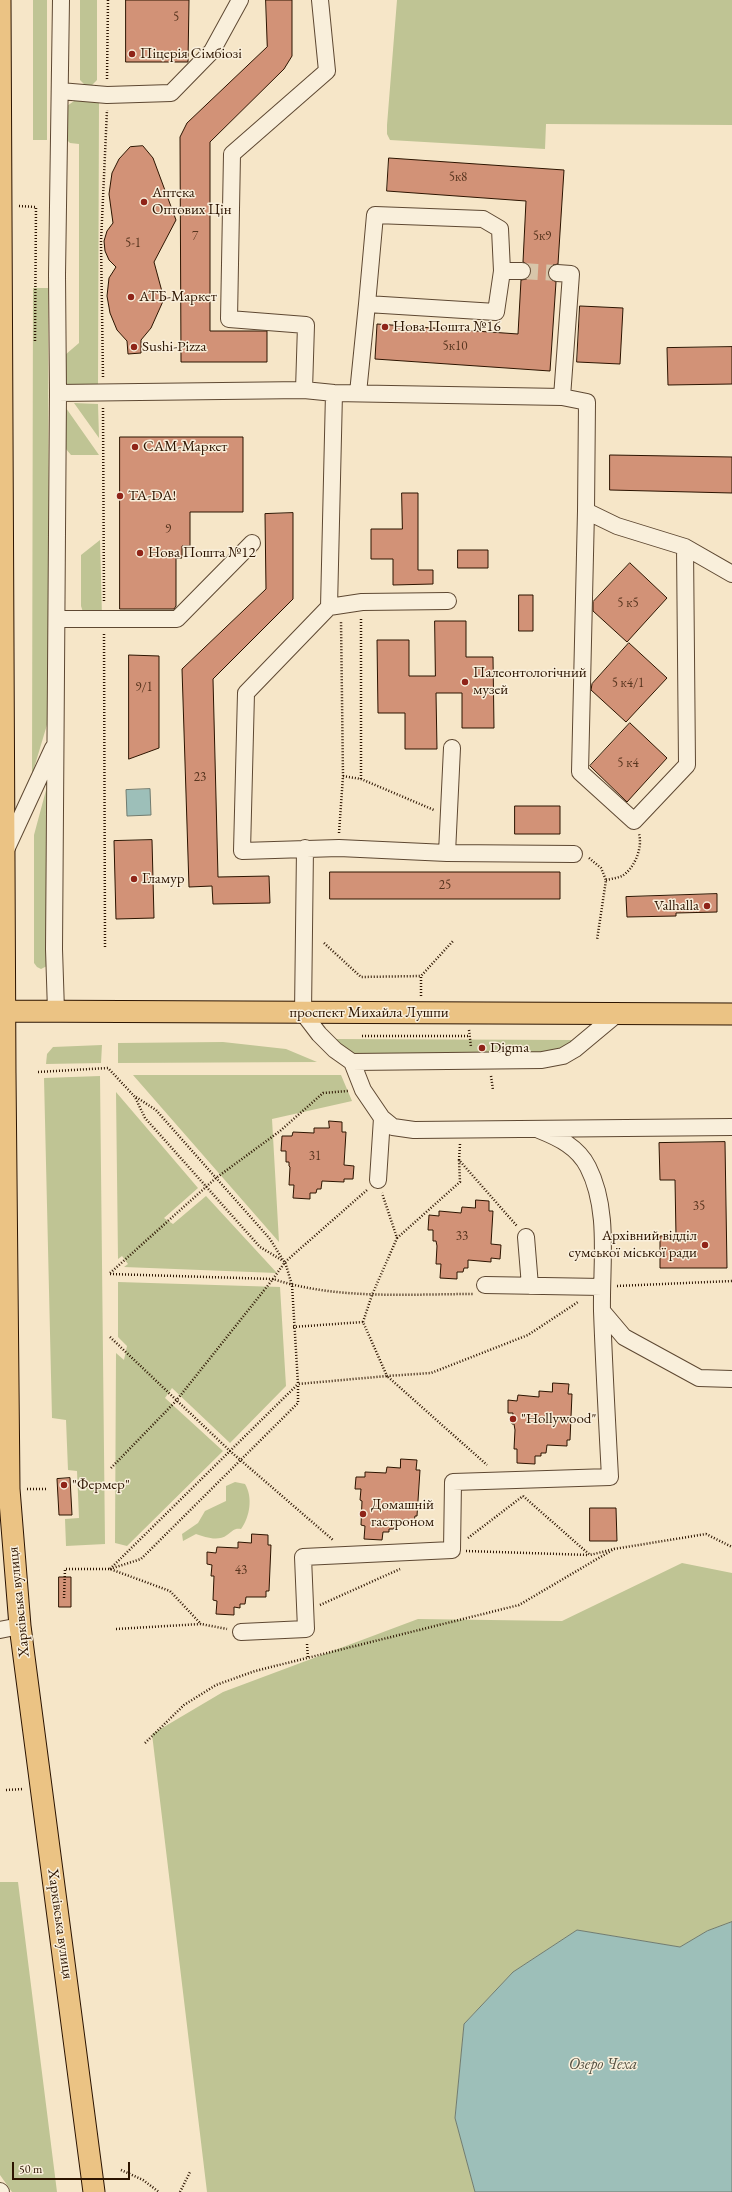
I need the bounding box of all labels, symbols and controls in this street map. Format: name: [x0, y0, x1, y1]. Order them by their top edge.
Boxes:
house number: 5: [173, 9, 179, 25]
place label: Піцерія Сімбіозі: [140, 45, 242, 63]
marker: Піцерія Сімбіозі: [127, 49, 137, 59]
house number: 5к8: [449, 169, 467, 185]
place label: Аптека Оптових Цін: [152, 184, 231, 219]
marker: Аптека Оптових Цін: [139, 197, 149, 207]
house number: 7: [192, 228, 198, 244]
house number: 5к9: [533, 228, 551, 244]
house number: 5-1: [125, 235, 141, 251]
place label: АТБ-Маркет: [139, 288, 217, 306]
marker: АТБ-Маркет: [126, 292, 136, 302]
place label: Нова Пошта №16: [393, 318, 501, 336]
marker: Нова Пошта №16: [380, 322, 390, 332]
place label: Sushi-Pizza: [142, 338, 206, 356]
house number: 5к10: [443, 338, 467, 354]
marker: Sushi-Pizza: [129, 342, 139, 352]
place label: САМ-Маркет: [143, 438, 228, 456]
marker: САМ-Маркет: [130, 442, 140, 452]
place label: TA-DA!: [128, 487, 176, 505]
marker: TA-DA!: [115, 491, 125, 501]
house number: 9: [165, 521, 171, 537]
place label: Нова Пошта №12: [148, 544, 256, 562]
marker: Нова Пошта №12: [135, 548, 145, 558]
house number: 5 к5: [617, 595, 639, 611]
place label: Палеонтологічний музей: [473, 664, 587, 699]
house number: 5 к4/1: [612, 675, 644, 691]
marker: Палеонтологічний музей: [460, 677, 470, 687]
house number: 9/1: [135, 679, 153, 695]
house number: 5 к4: [617, 755, 639, 771]
house number: 23: [194, 769, 206, 785]
place label: Гламур: [142, 870, 185, 888]
marker: Гламур: [129, 874, 139, 884]
house number: 25: [439, 877, 451, 893]
place label: Valhalla: [654, 897, 699, 915]
marker: Valhalla: [702, 901, 712, 911]
street label: проспект Михайла Лушпи: [289, 1004, 449, 1022]
place label: Digma: [490, 1039, 529, 1057]
marker: Digma: [477, 1043, 487, 1053]
house number: 31: [309, 1148, 321, 1164]
house number: 35: [693, 1198, 705, 1214]
place label: Архівний відділ сумської міської ради: [569, 1227, 697, 1262]
house number: 33: [456, 1228, 468, 1244]
marker: Архівний відділ сумської міської ради: [700, 1240, 710, 1250]
place label: "Hollywood": [521, 1410, 596, 1428]
marker: "Hollywood": [508, 1414, 518, 1424]
place label: "Фермер": [72, 1476, 130, 1494]
marker: "Фермер": [59, 1480, 69, 1490]
place label: Домашній гастроном: [371, 1496, 434, 1531]
marker: Домашній гастроном: [358, 1509, 368, 1519]
street label: Харківська вулиця: [4, 1546, 34, 1658]
house number: 43: [235, 1562, 247, 1578]
street label: Харківська вулиця: [43, 1868, 77, 1980]
water label: Озеро Чеха: [569, 2055, 637, 2075]
scale bar: [14, 2154, 132, 2180]
text: 50 m: [19, 2161, 42, 2177]

